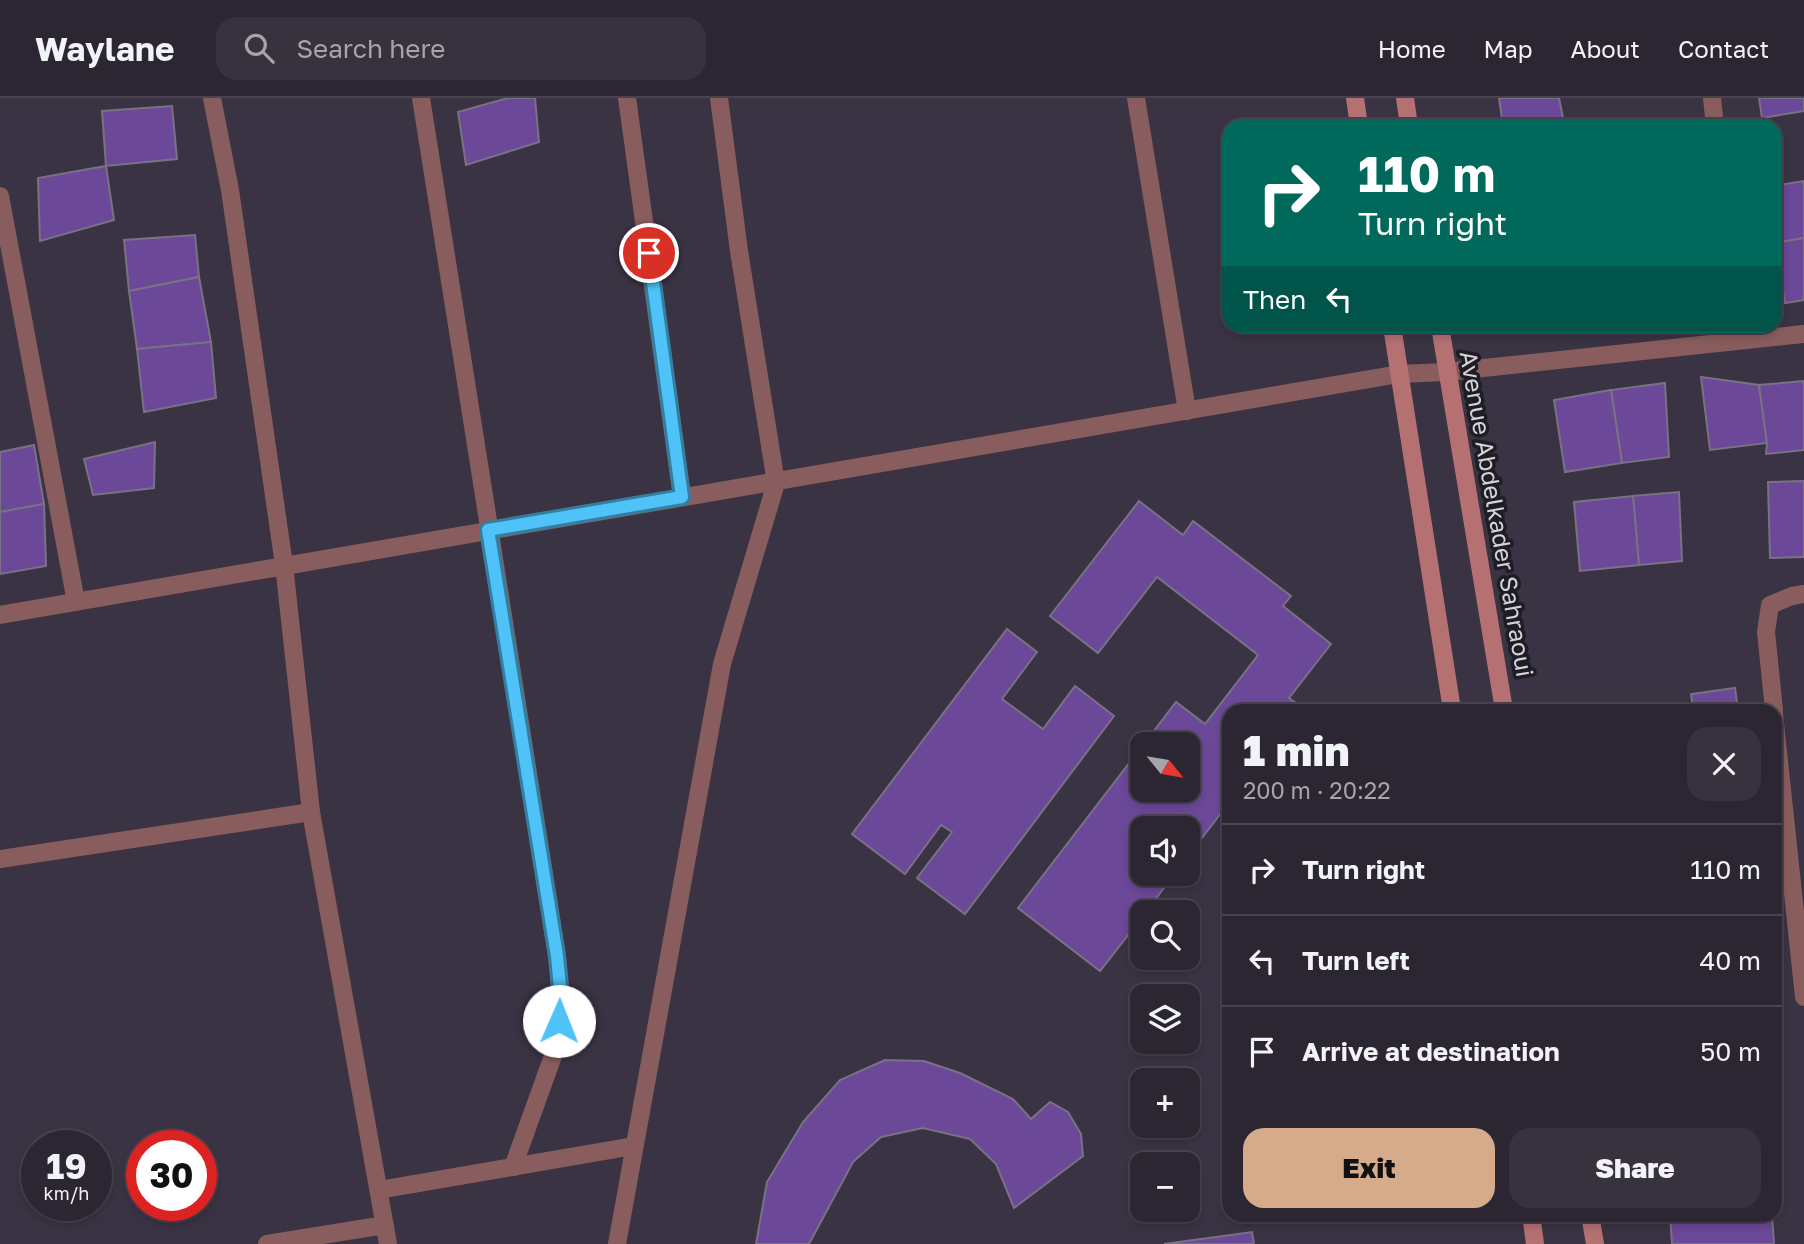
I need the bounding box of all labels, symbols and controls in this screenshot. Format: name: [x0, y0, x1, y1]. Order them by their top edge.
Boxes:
search box: [216, 17, 706, 80]
text: Waylane: [35, 29, 174, 68]
icon: search: [240, 29, 278, 67]
text: Search here: [296, 33, 445, 64]
text: Home: [1378, 34, 1446, 63]
text: Map: [1484, 34, 1533, 63]
text: About: [1571, 34, 1640, 63]
text: Contact: [1678, 34, 1769, 63]
text: 110 m: [1358, 144, 1495, 203]
icon: right: [1243, 147, 1334, 238]
text: Turn right: [1358, 204, 1507, 242]
pin: [619, 223, 679, 283]
icon: arrive: [630, 234, 668, 272]
icon: left: [1320, 280, 1358, 318]
text: Then: [1243, 284, 1306, 315]
street label: Avenue Abdelkader Sahraoui: [1454, 348, 1540, 679]
text: 1 min: [1243, 725, 1350, 775]
button: close: [1687, 727, 1761, 801]
north arrow: [1130, 732, 1200, 802]
map controls: [1130, 732, 1200, 1222]
text: 200 m · 20:22: [1243, 776, 1391, 804]
button: sound: [1130, 816, 1200, 886]
icon: right: [1243, 851, 1281, 889]
text: Turn right: [1302, 854, 1425, 885]
text: 110 m: [1690, 854, 1761, 885]
button: search: [1130, 900, 1200, 970]
icon: left: [1243, 942, 1281, 980]
text: Turn left: [1302, 945, 1410, 976]
text: 40 m: [1700, 945, 1761, 976]
position arrow: [522, 984, 596, 1058]
button: layers: [1130, 984, 1200, 1054]
icon: arrive: [1243, 1033, 1281, 1071]
text: Arrive at destination: [1302, 1036, 1560, 1067]
text: 50 m: [1700, 1036, 1761, 1067]
button: +: [1130, 1068, 1200, 1138]
button: Exit: [1243, 1128, 1495, 1208]
button: Share: [1509, 1128, 1761, 1208]
speed limit sign: 30: [126, 1130, 217, 1221]
text: 19: [46, 1145, 87, 1187]
button: −: [1130, 1152, 1200, 1222]
text: km/h: [44, 1182, 89, 1204]

